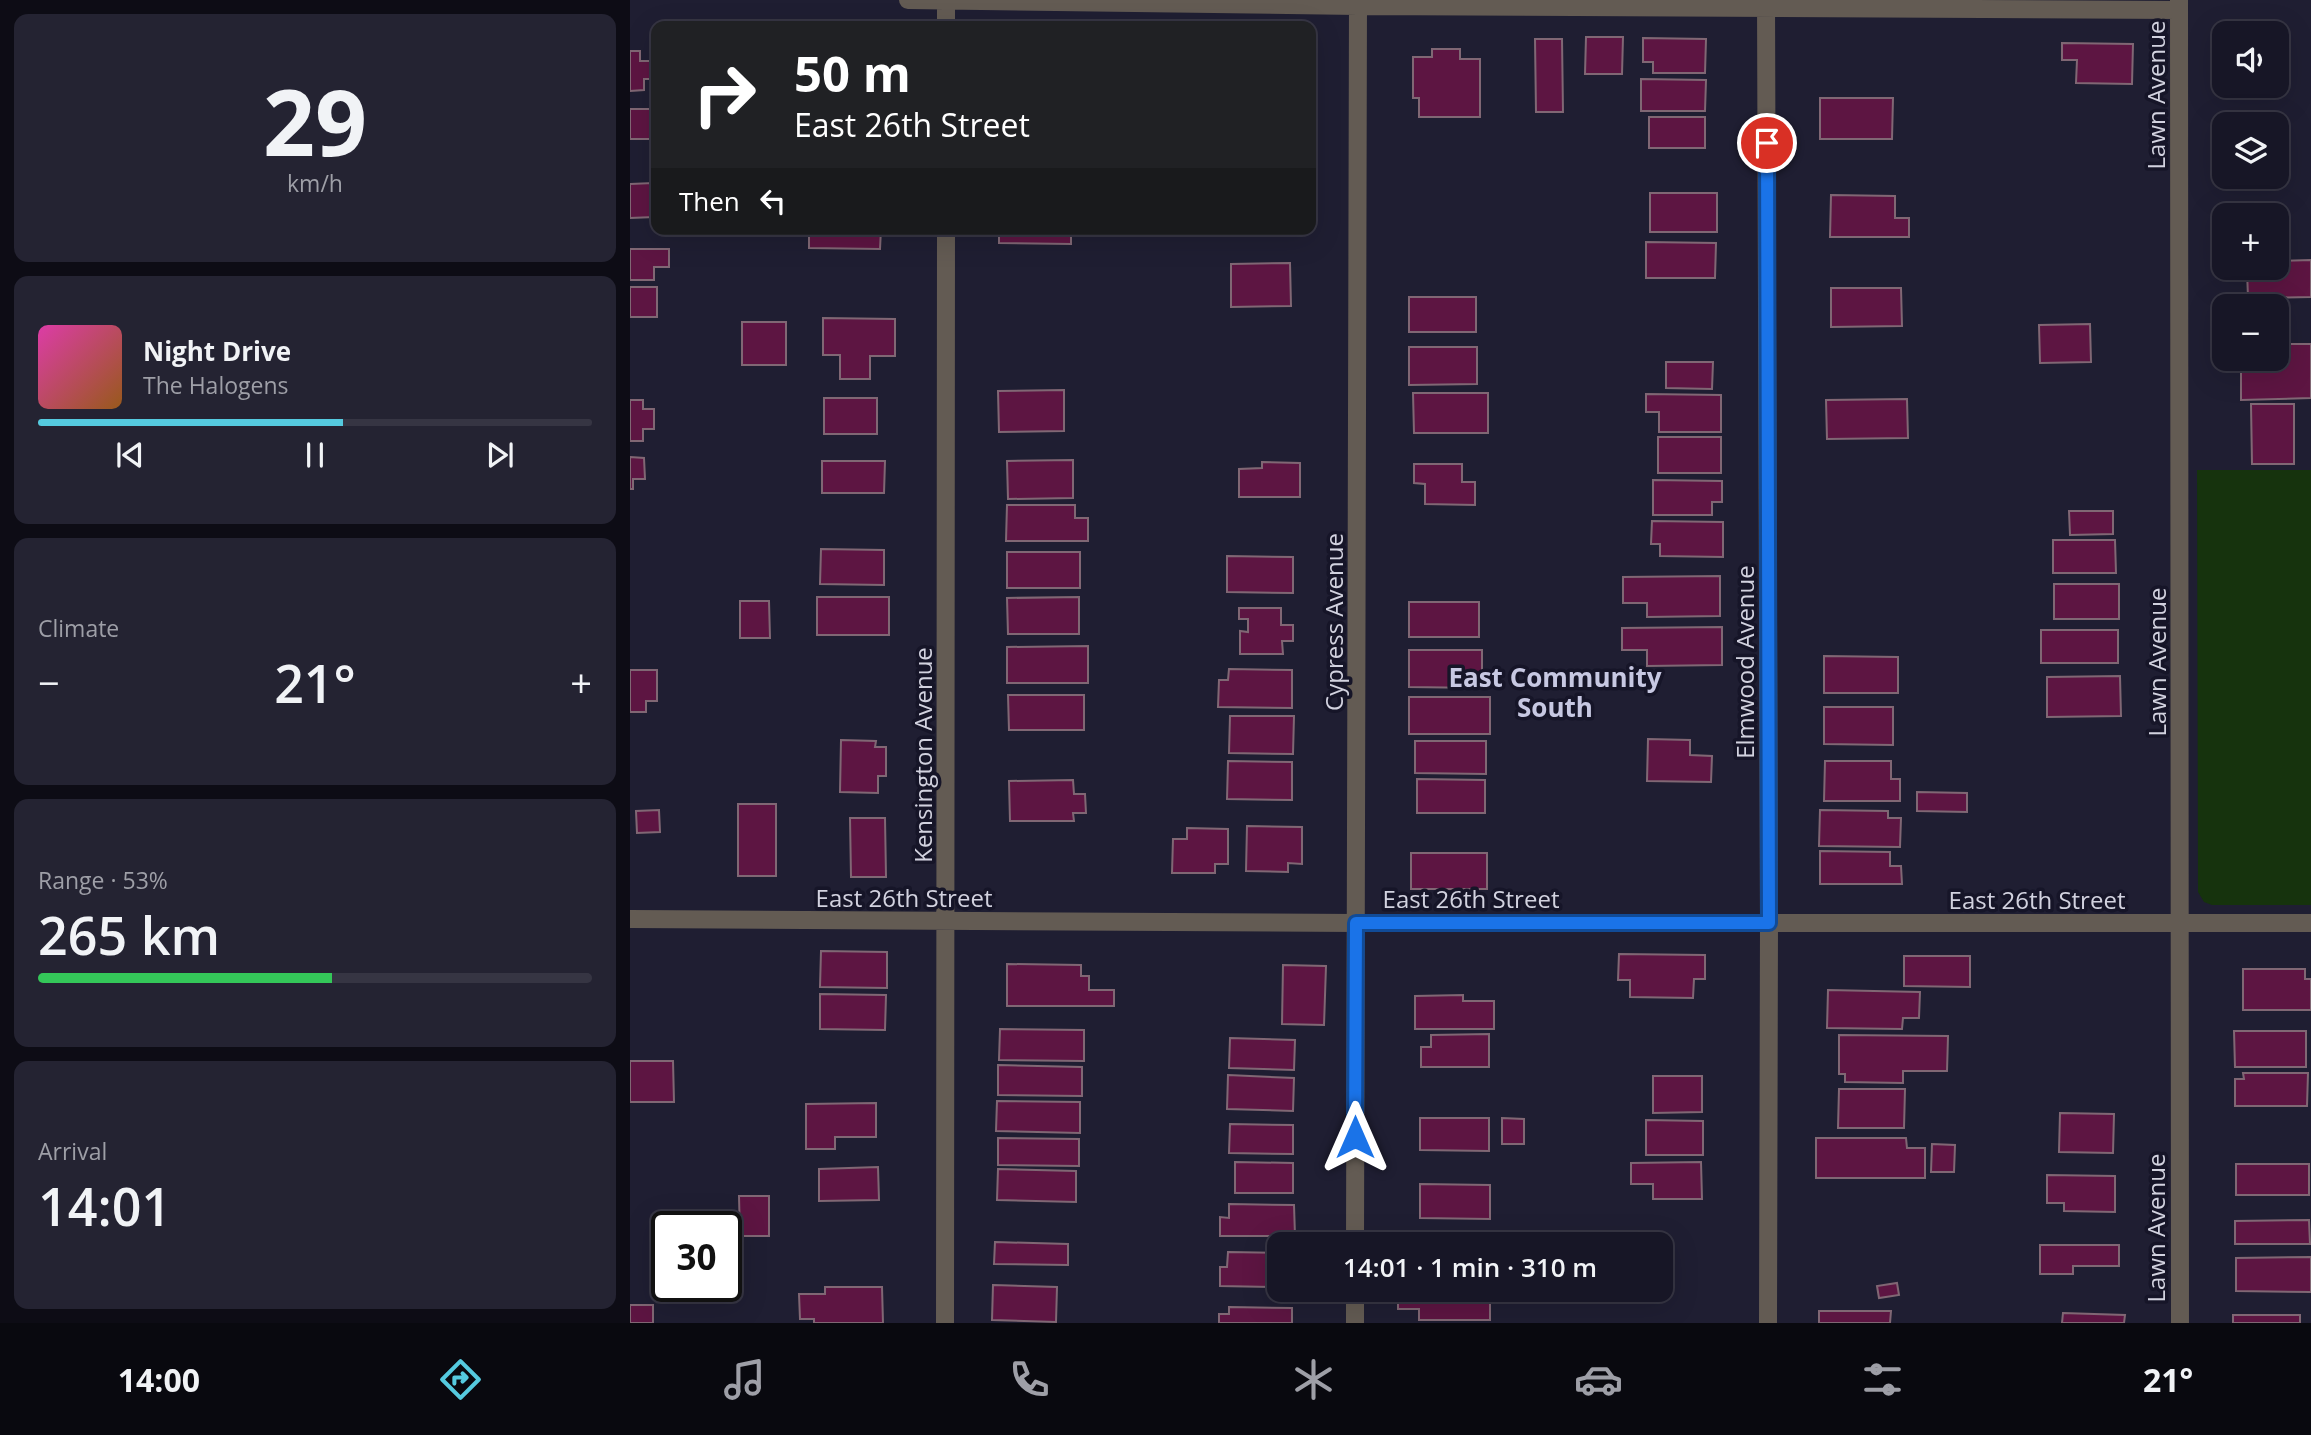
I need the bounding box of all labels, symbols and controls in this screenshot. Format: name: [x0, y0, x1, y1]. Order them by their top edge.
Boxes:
street label: Lawn Avenue: [2139, 21, 2172, 169]
map controls: [2212, 21, 2289, 371]
button: sound: [2212, 21, 2289, 98]
text: 50 m: [794, 40, 911, 106]
icon: right: [679, 49, 770, 140]
text: 29: [263, 59, 367, 183]
text: East 26th Street: [794, 103, 1030, 146]
button: layers: [2212, 112, 2289, 189]
pin: [1737, 113, 1797, 173]
icon: arrive: [1748, 124, 1786, 162]
text: km/h: [287, 167, 343, 199]
icon: left: [754, 182, 792, 220]
text: Then: [679, 183, 740, 219]
button: +: [2212, 203, 2289, 280]
button: −: [2212, 294, 2289, 371]
text: Night Drive: [143, 333, 291, 369]
text: The Halogens: [143, 369, 289, 401]
icon: previous: [111, 436, 149, 474]
icon: pause: [296, 436, 334, 474]
icon: next: [481, 436, 519, 474]
street label: Cypress Avenue: [1317, 533, 1350, 711]
street label: Elmwood Avenue: [1728, 565, 1761, 759]
street label: Lawn Avenue: [2140, 588, 2173, 736]
text: Climate: [38, 612, 119, 644]
text: 21°: [274, 647, 356, 718]
street label: Kensington Avenue: [906, 647, 939, 863]
text: −: [38, 656, 60, 708]
text: +: [570, 656, 592, 708]
district label: East Community South: [1448, 659, 1662, 725]
text: Range · 53%: [38, 864, 168, 896]
street label: East 26th Street: [816, 881, 992, 914]
street label: East 26th Street: [1383, 882, 1559, 915]
street label: East 26th Street: [1949, 883, 2125, 916]
text: 265 km: [38, 899, 220, 970]
position arrow: [1318, 1100, 1392, 1174]
text: Arrival: [38, 1135, 107, 1167]
street label: Lawn Avenue: [2139, 1154, 2172, 1302]
text: 14:01: [38, 1170, 171, 1241]
speed limit sign: 30: [651, 1211, 742, 1302]
text: 14:01 · 1 min · 310 m: [1343, 1249, 1597, 1285]
icon: directions: [436, 1355, 485, 1404]
icon: music: [720, 1355, 769, 1404]
icon: phone: [1005, 1355, 1054, 1404]
icon: climate: [1289, 1355, 1338, 1404]
icon: car: [1574, 1355, 1623, 1404]
icon: filters: [1858, 1355, 1907, 1404]
text: 14:00: [118, 1358, 200, 1401]
text: 21°: [2143, 1358, 2193, 1401]

